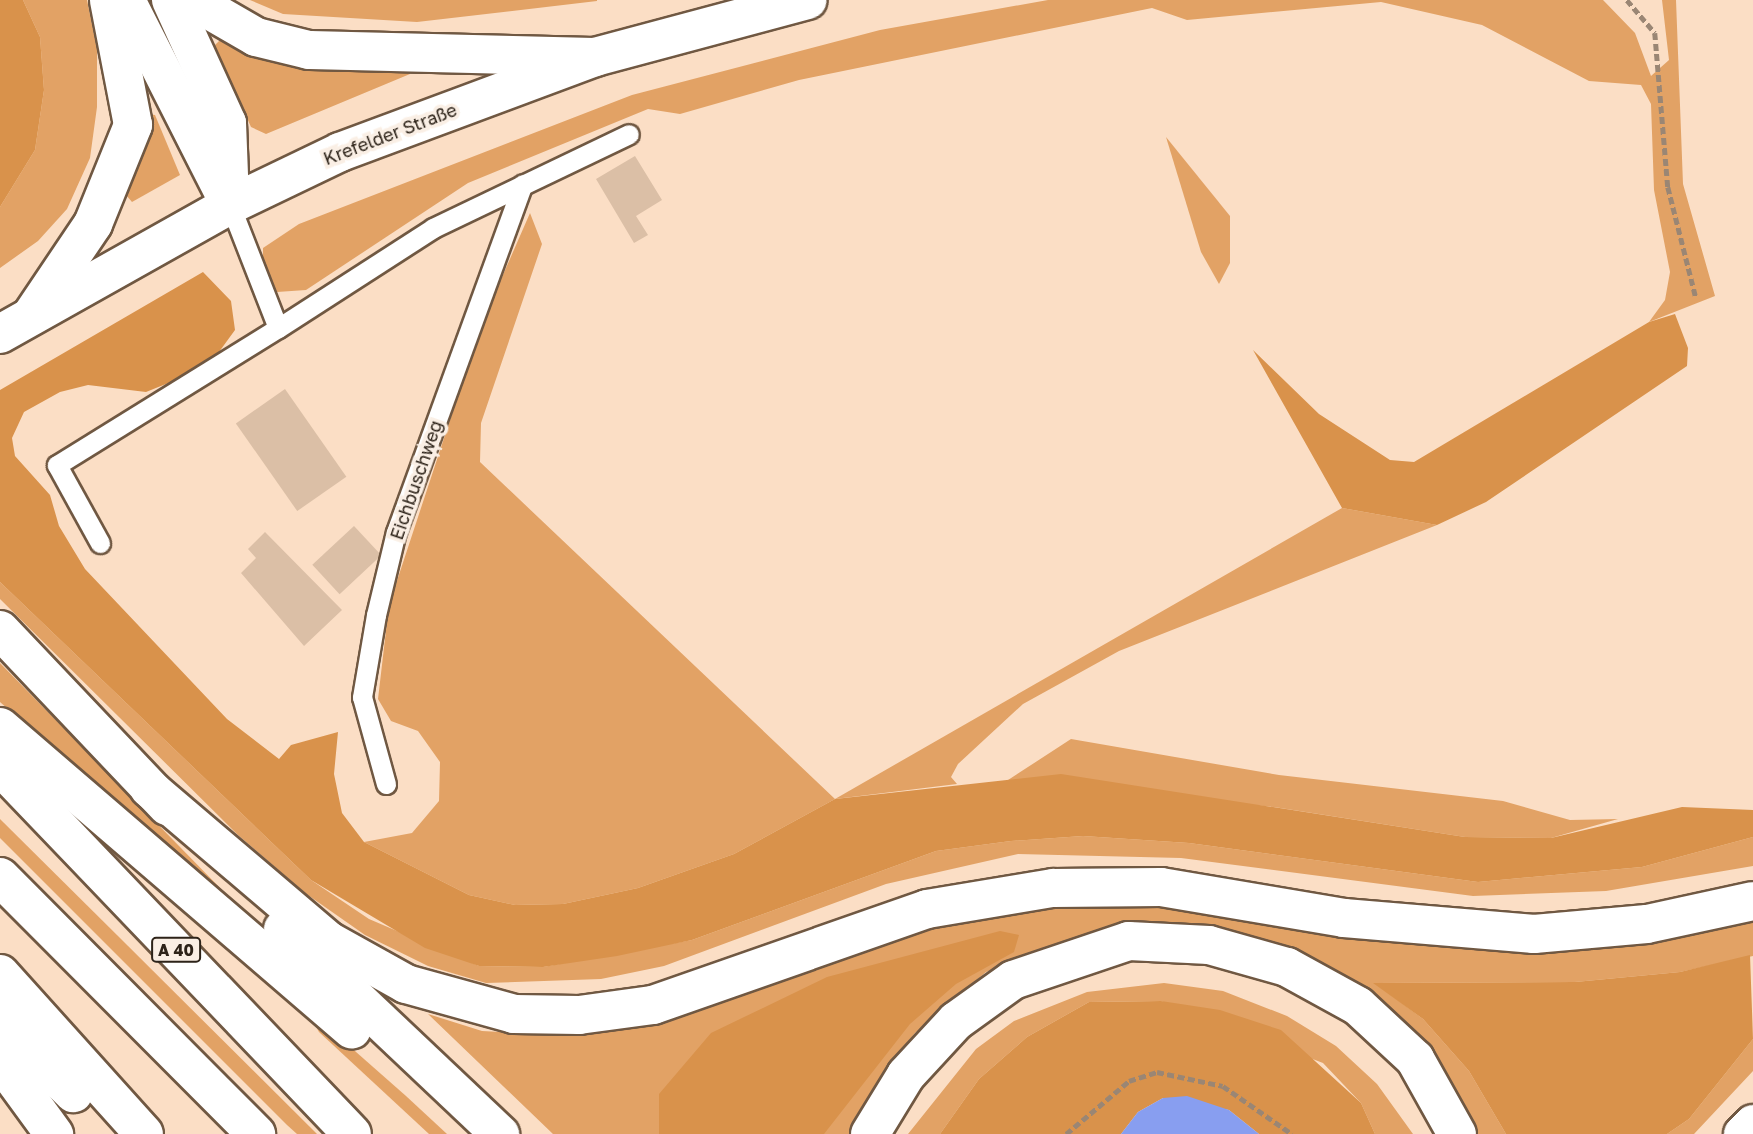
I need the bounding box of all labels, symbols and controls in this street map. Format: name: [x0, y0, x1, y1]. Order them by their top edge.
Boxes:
street label: Krefelder Straße: [320, 99, 460, 169]
street label: Eichbuschweg: [385, 417, 447, 543]
road number: A 40: [150, 938, 202, 962]

